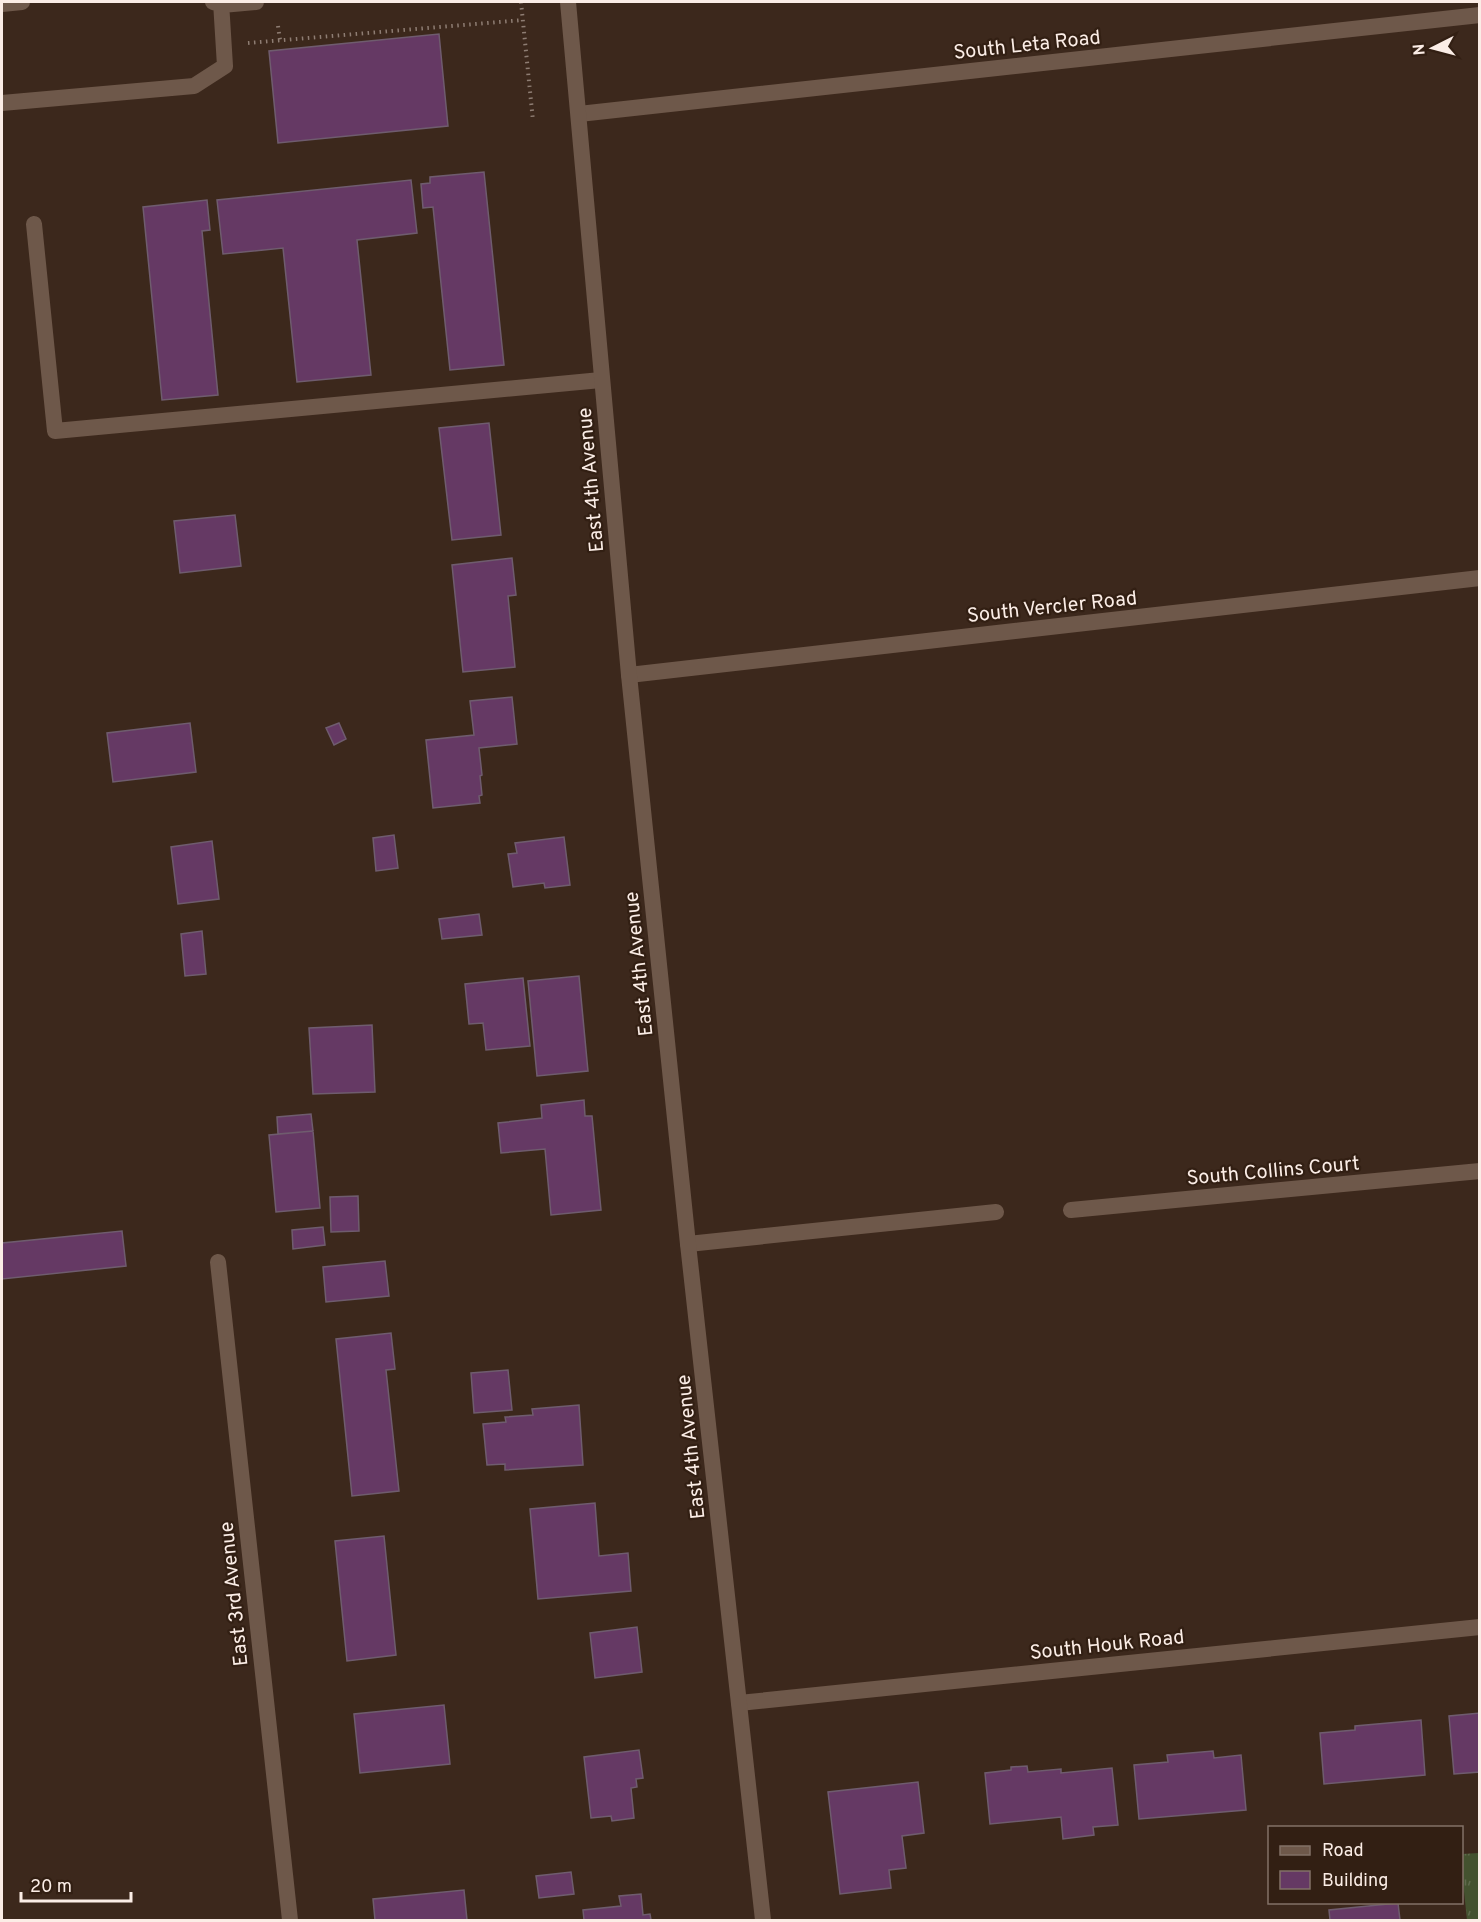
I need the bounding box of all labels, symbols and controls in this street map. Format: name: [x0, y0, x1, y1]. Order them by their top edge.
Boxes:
north arrow: [1403, 18, 1463, 78]
street label: South Leta Road: [952, 25, 1102, 67]
text: N: [1410, 43, 1431, 56]
street label: East 4th Avenue: [573, 406, 611, 553]
street label: South Vercler Road: [966, 586, 1138, 630]
street label: East 4th Avenue: [619, 890, 661, 1037]
street label: South Collins Court: [1186, 1151, 1361, 1193]
street label: East 4th Avenue: [671, 1373, 713, 1520]
street label: East 3rd Avenue: [214, 1520, 256, 1667]
street label: South Houk Road: [1029, 1625, 1186, 1667]
legend: [1268, 1826, 1463, 1904]
text: Road: [1322, 1840, 1364, 1863]
scale bar: [21, 1865, 130, 1903]
text: Building: [1322, 1870, 1388, 1893]
text: 20 m: [30, 1876, 72, 1899]

